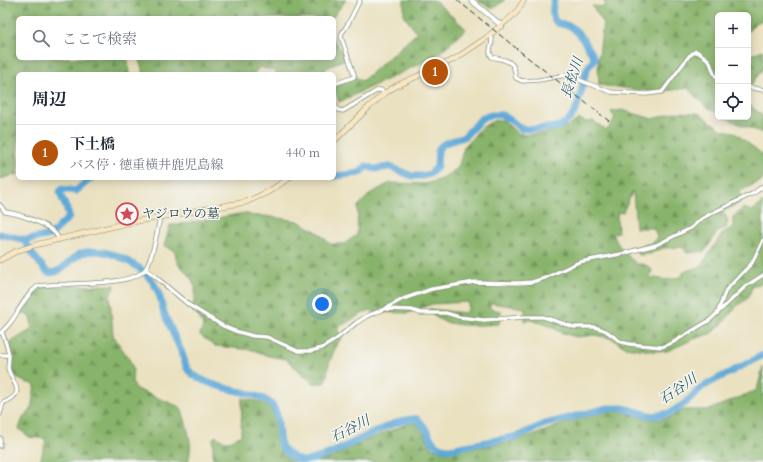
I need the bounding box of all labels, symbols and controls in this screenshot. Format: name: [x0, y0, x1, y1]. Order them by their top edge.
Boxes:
map controls: [715, 12, 751, 120]
button: +: [715, 12, 751, 48]
search box: [16, 16, 336, 60]
icon: search: [30, 27, 52, 49]
text: ここで検索: [62, 29, 137, 49]
button: −: [715, 48, 751, 84]
water label: 長松川: [556, 53, 588, 101]
pin: 1: [422, 57, 448, 87]
button: locate: [715, 84, 751, 120]
text: 周辺: [32, 88, 66, 111]
text: 下土橋: [70, 134, 115, 154]
text: 1: [42, 144, 48, 162]
text: 440 m: [286, 144, 320, 162]
text: バス停 · 徳重横井鹿児島線: [70, 156, 223, 174]
place icon: ヤジロウの墓: [114, 201, 140, 227]
place label: ヤジロウの墓: [142, 205, 220, 223]
your location: [312, 294, 332, 314]
water label: 石谷川: [655, 368, 702, 409]
water label: 石谷川: [327, 410, 375, 447]

